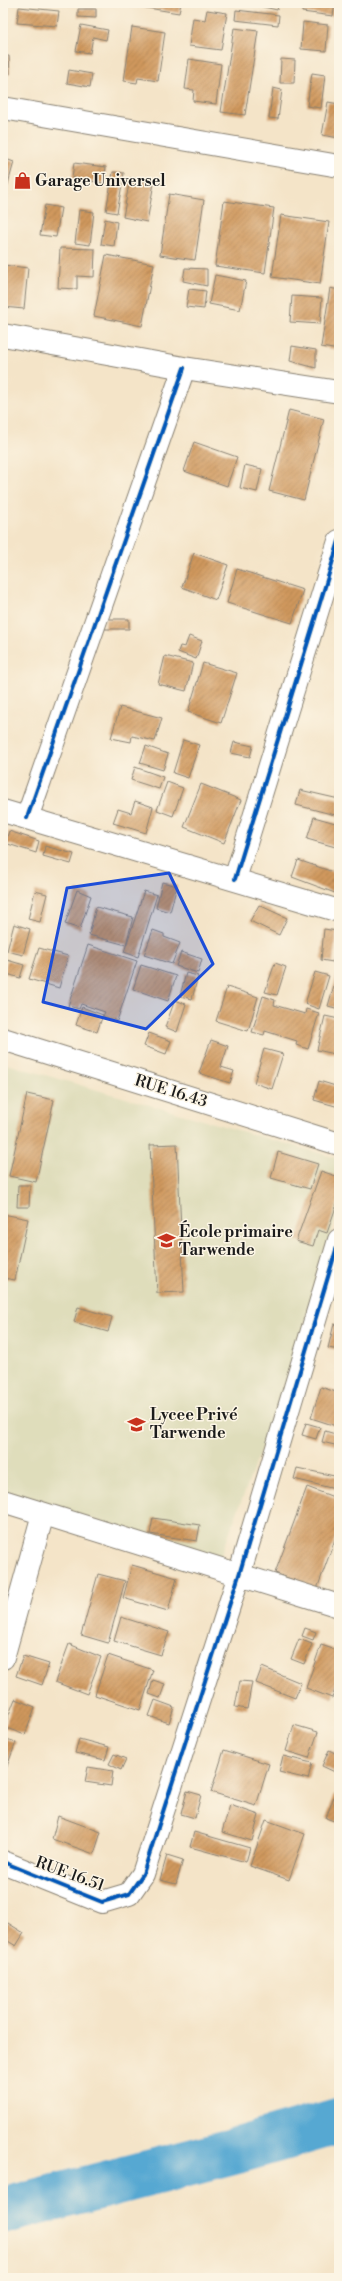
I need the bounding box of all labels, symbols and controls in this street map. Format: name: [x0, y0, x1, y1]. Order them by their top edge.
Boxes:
shop icon: Garage Universel: [12, 171, 32, 191]
place label: Garage Universel: [35, 171, 166, 191]
street label: RUE 16.43: [132, 1070, 210, 1112]
place label: École primaire Tarwende: [179, 1220, 293, 1260]
school or university icon: École primaire Tarwende: [156, 1231, 176, 1251]
place label: Lycee Privé Tarwende: [150, 1405, 238, 1443]
school or university icon: Lycee Privé Tarwende: [127, 1414, 147, 1434]
street label: RUE 16.51: [33, 1852, 107, 1896]

